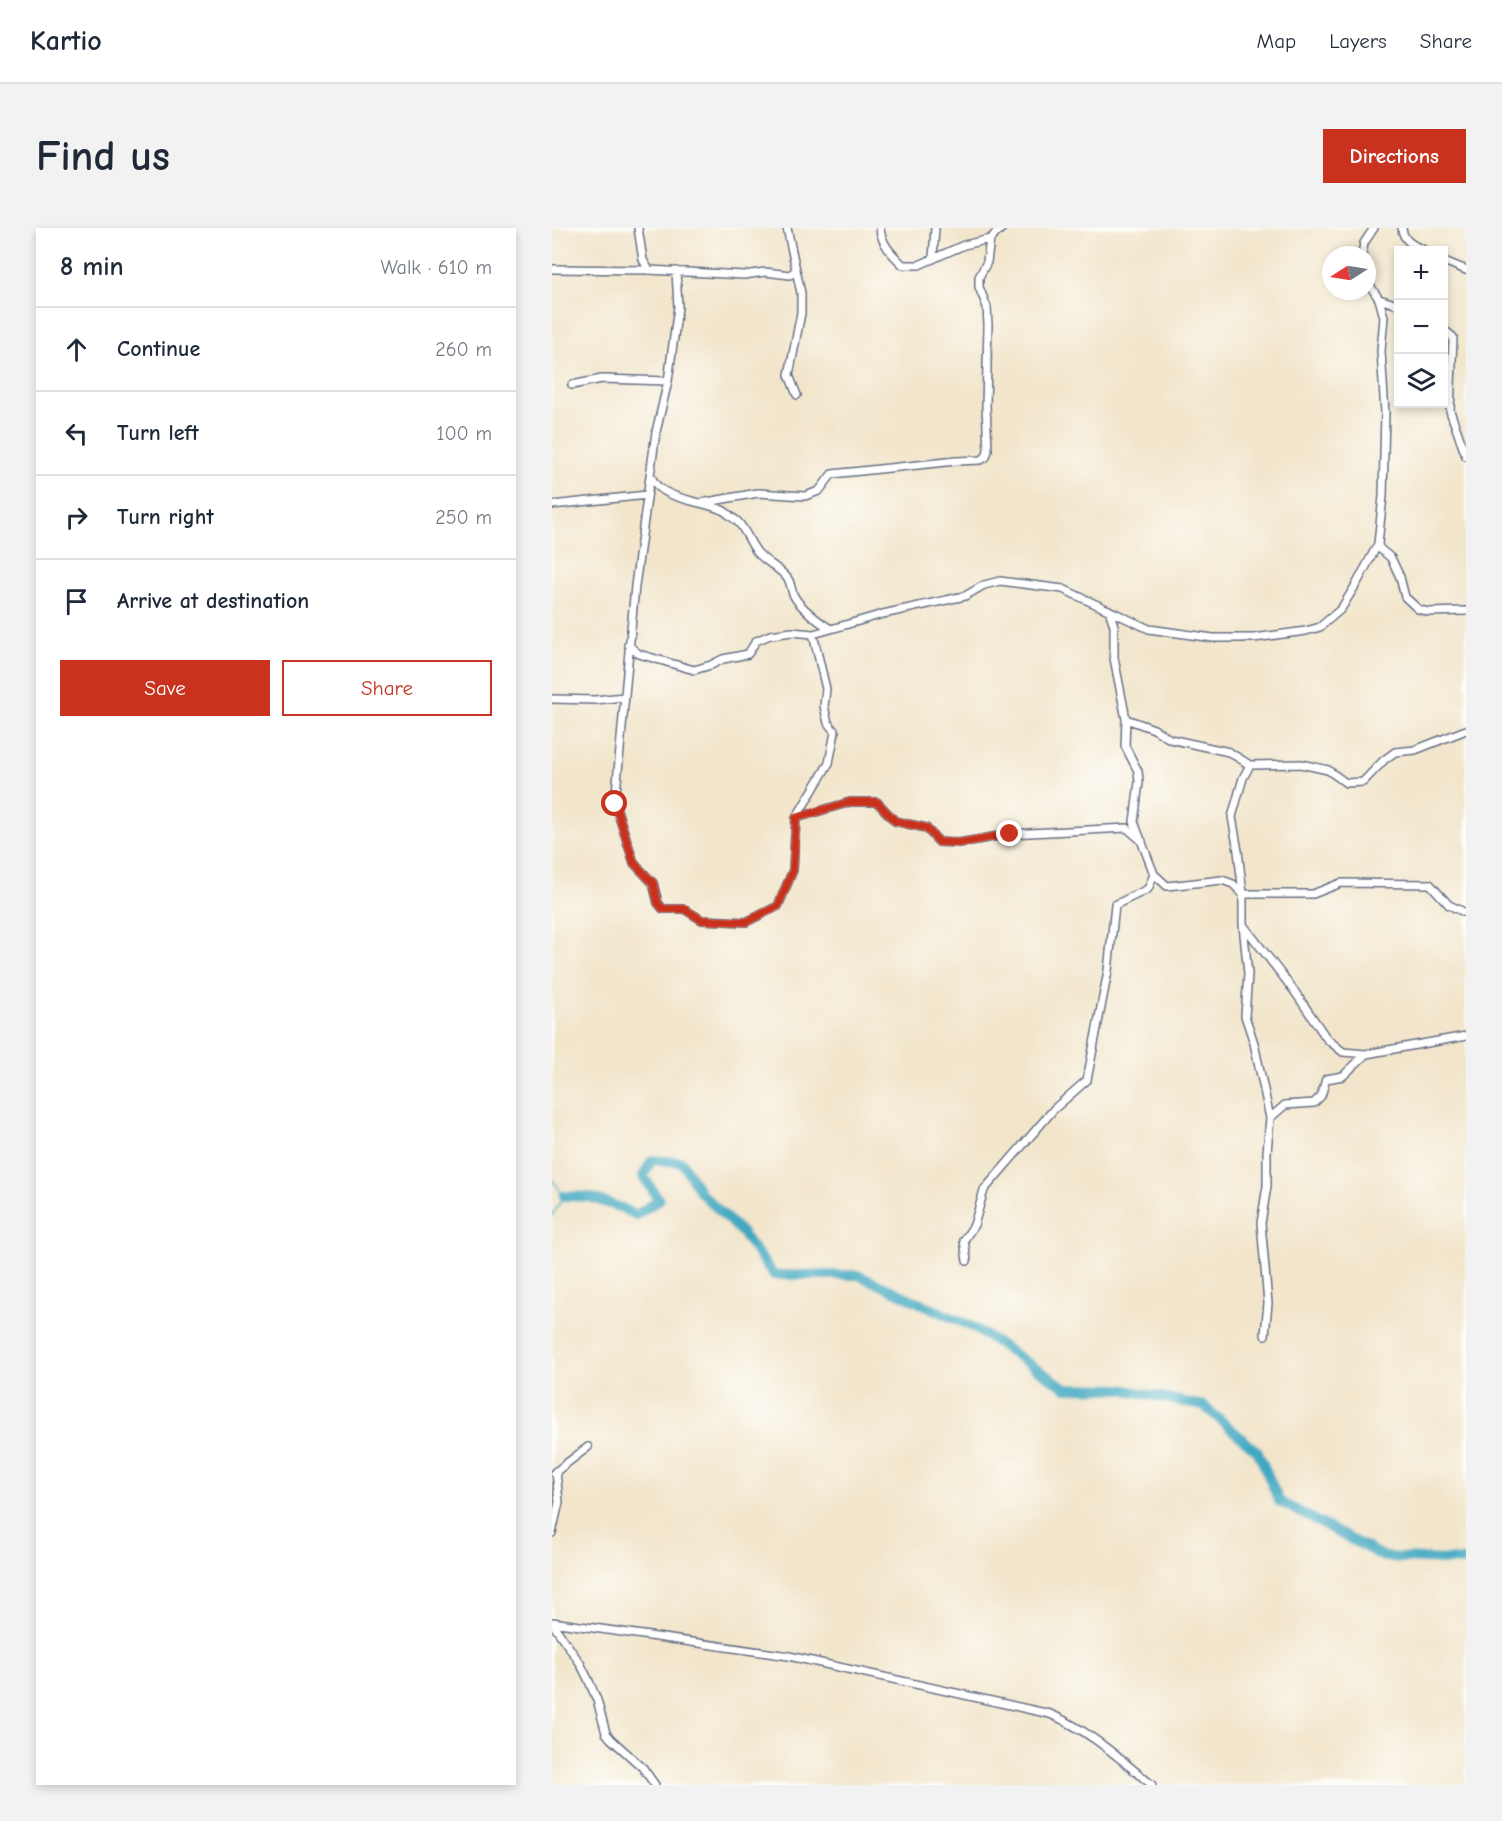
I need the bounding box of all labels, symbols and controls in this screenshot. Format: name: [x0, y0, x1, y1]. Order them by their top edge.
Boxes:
text: Kartio: [30, 25, 102, 57]
text: Map: [1257, 29, 1296, 53]
text: Layers: [1329, 29, 1387, 53]
text: Share: [1420, 29, 1472, 53]
button: Directions: [1323, 129, 1466, 183]
text: Find us: [36, 132, 170, 181]
north arrow: [1322, 246, 1376, 300]
map controls: [1394, 246, 1448, 408]
button: +: [1394, 246, 1448, 300]
text: 8 min: [60, 252, 124, 282]
text: Walk · 610 m: [381, 256, 492, 279]
button: −: [1394, 300, 1448, 354]
icon: ahead: [60, 333, 93, 366]
text: Continue: [117, 336, 200, 362]
text: 260 m: [435, 338, 492, 361]
button: layers: [1394, 354, 1448, 408]
icon: left: [60, 417, 93, 450]
text: Turn left: [117, 420, 199, 446]
text: 100 m: [437, 422, 492, 445]
icon: right: [60, 501, 93, 534]
text: Turn right: [117, 504, 214, 530]
text: 250 m: [435, 506, 492, 529]
icon: arrive: [60, 585, 93, 618]
text: Arrive at destination: [117, 588, 309, 614]
button: Save: [60, 660, 270, 716]
button: Share: [282, 660, 492, 716]
route start: [601, 790, 627, 816]
route end: [996, 820, 1022, 846]

